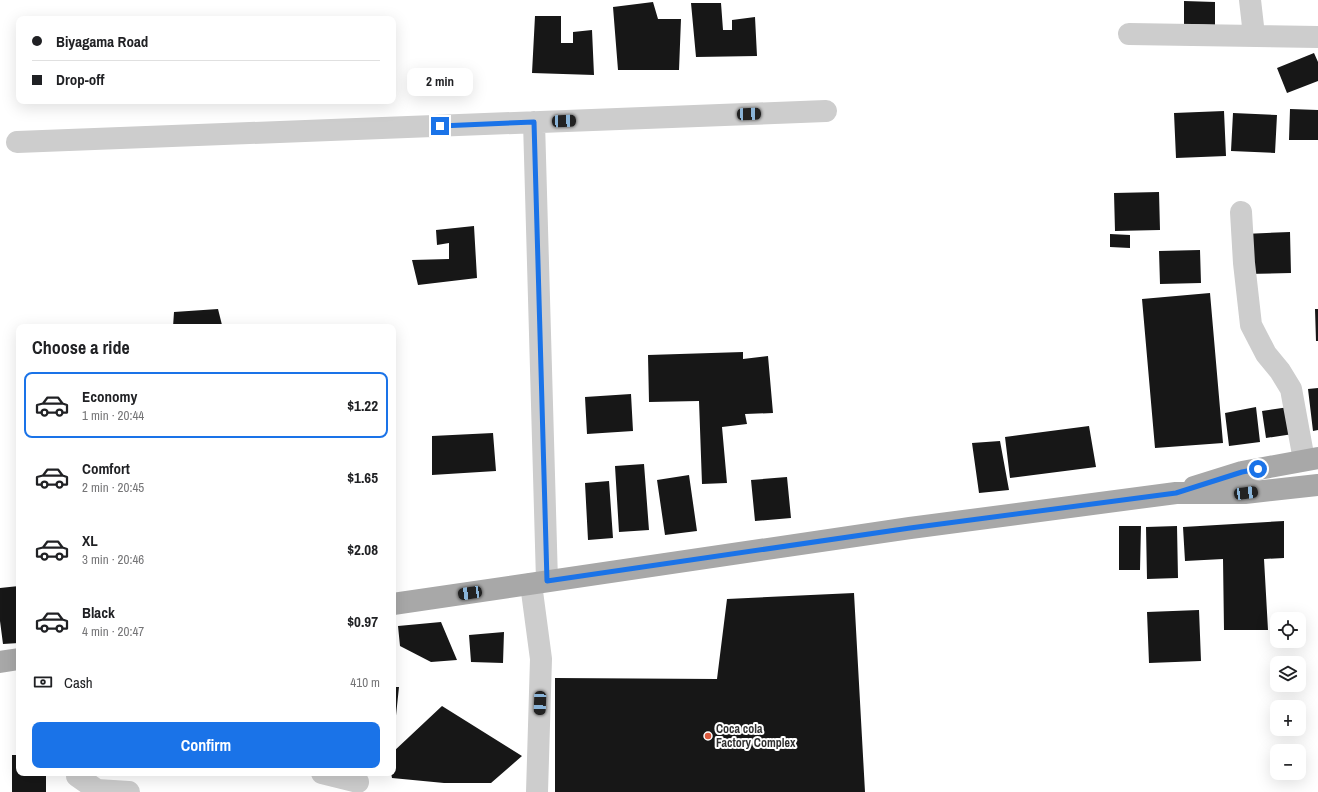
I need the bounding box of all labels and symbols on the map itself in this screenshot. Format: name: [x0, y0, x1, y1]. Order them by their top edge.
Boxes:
callout: 2 min: [407, 68, 473, 96]
car: [737, 108, 761, 120]
car: [552, 115, 576, 127]
route end: [431, 117, 449, 135]
route start: [1249, 460, 1267, 478]
car: [1233, 486, 1259, 500]
car: [457, 585, 483, 601]
car: [534, 691, 546, 715]
place label: Coca cola Factory Complex: [716, 721, 796, 751]
marker: Coca cola Factory Complex: [703, 731, 713, 741]

